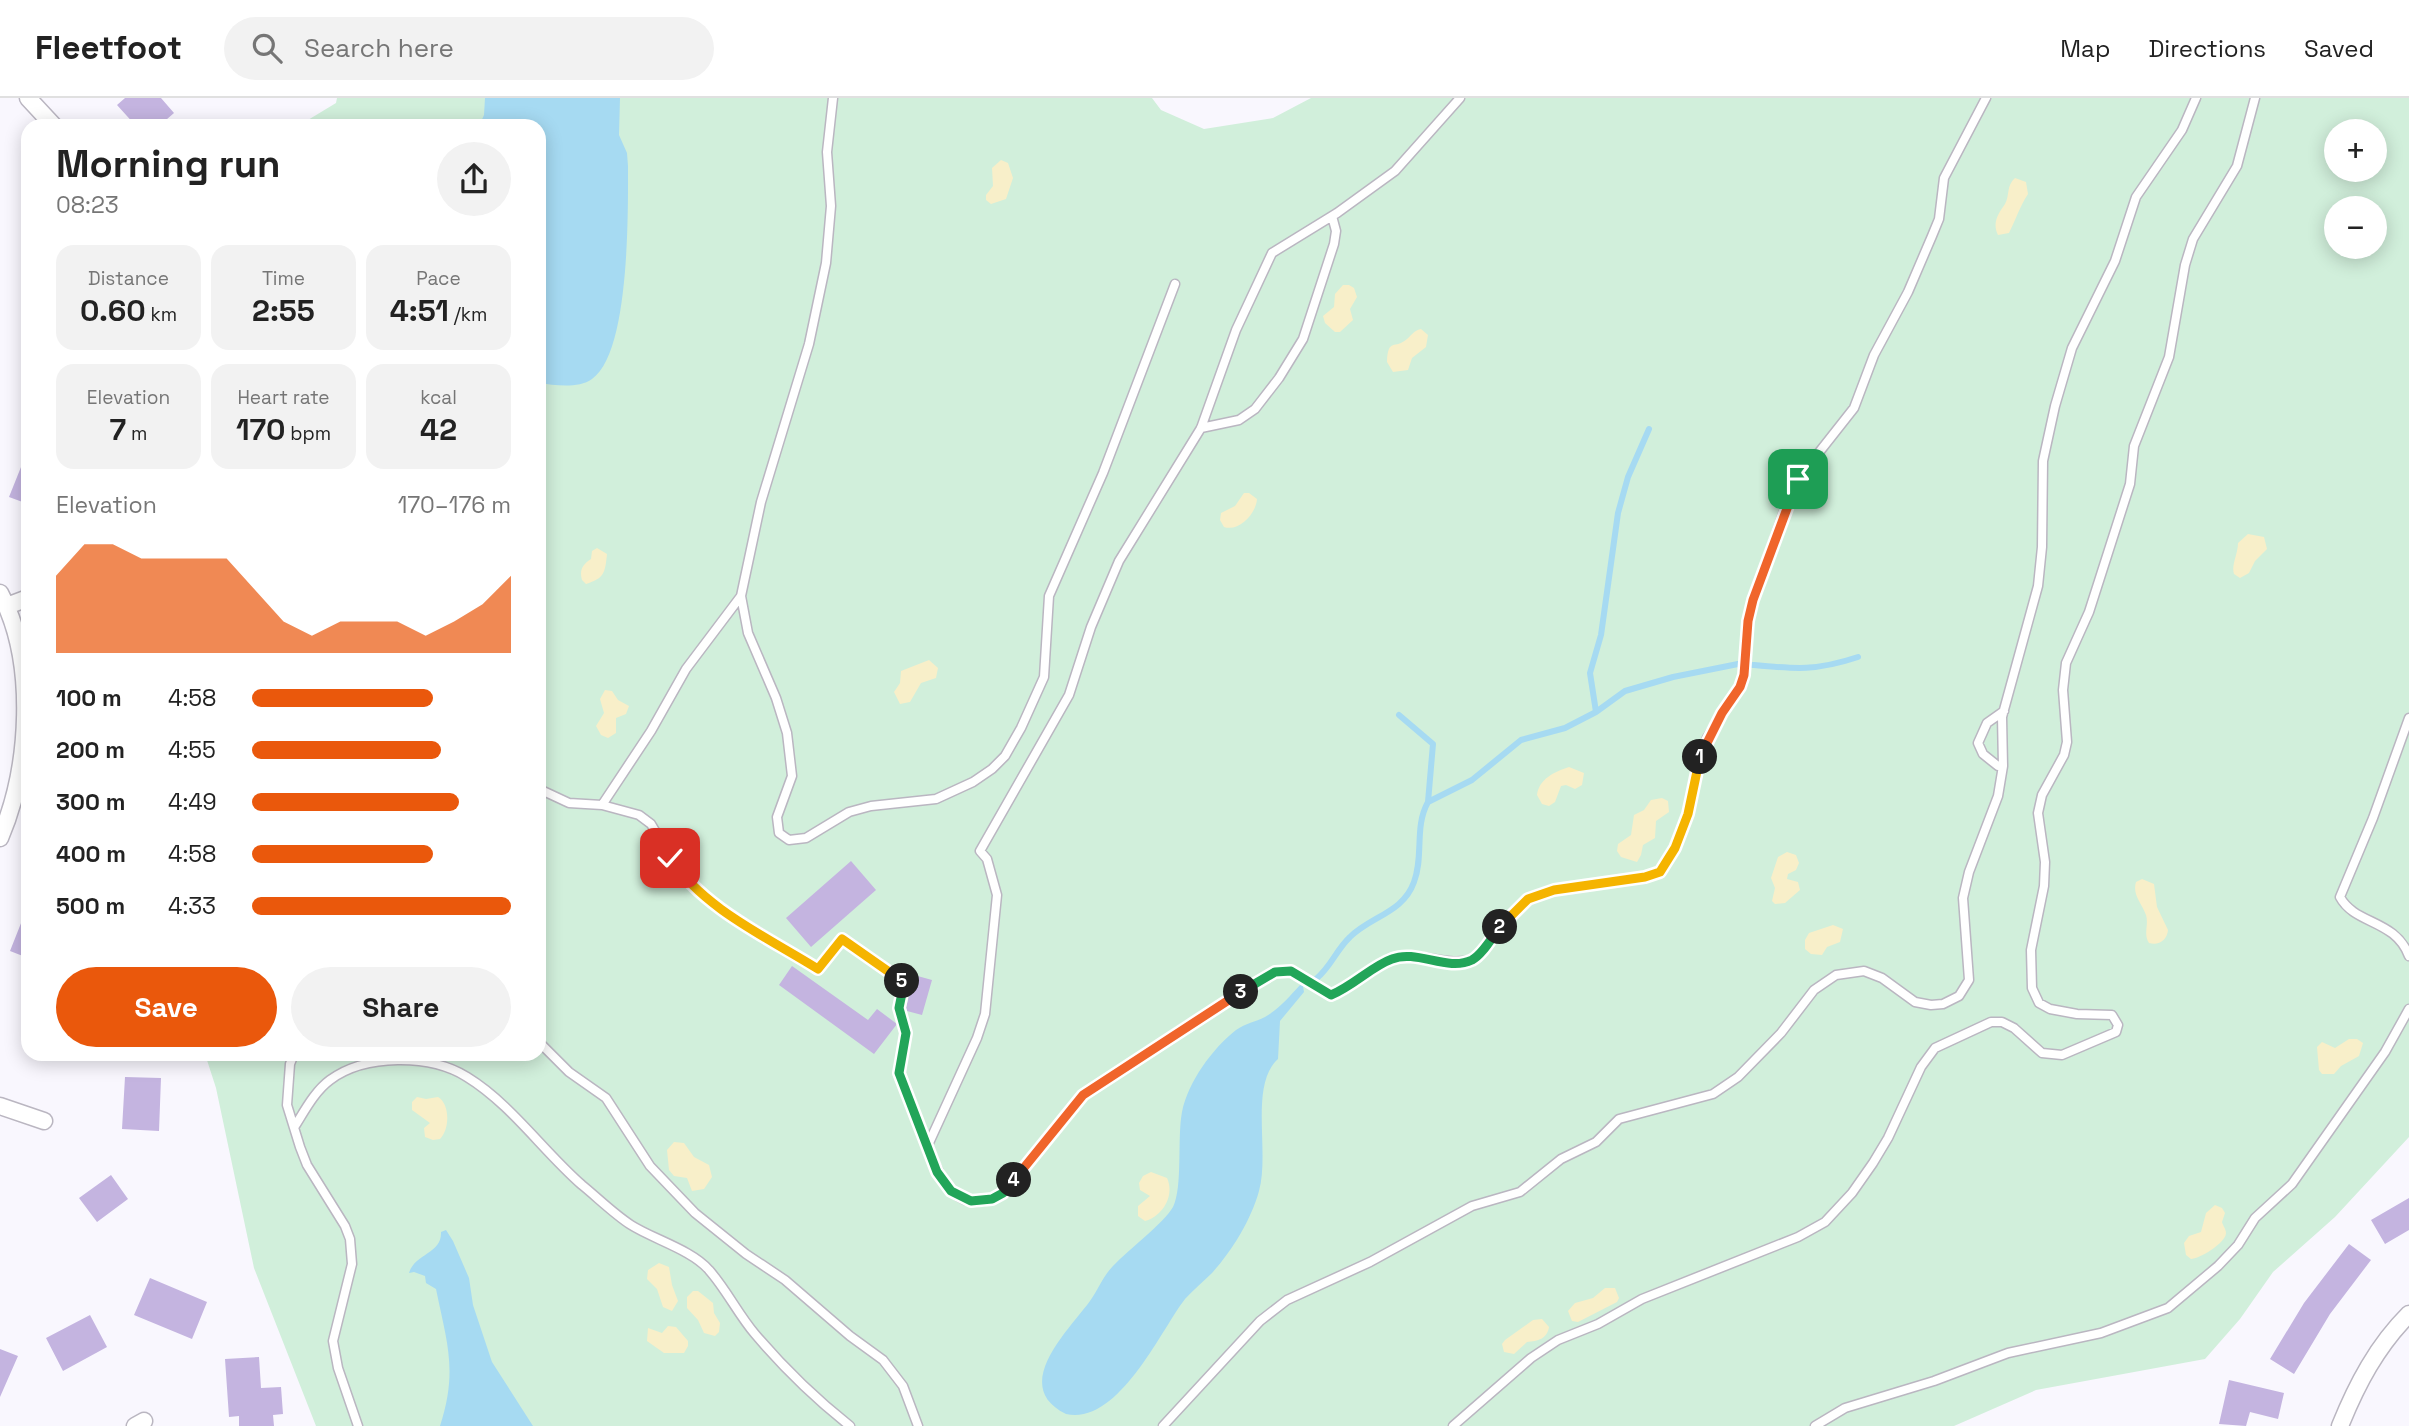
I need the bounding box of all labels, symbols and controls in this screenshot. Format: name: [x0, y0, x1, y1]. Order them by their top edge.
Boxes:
search box: [224, 17, 714, 80]
text: Fleetfoot: [35, 27, 182, 69]
icon: search: [248, 29, 286, 67]
text: Search here: [304, 31, 454, 65]
text: Map: [2060, 33, 2110, 64]
text: Directions: [2148, 33, 2266, 64]
text: Saved: [2304, 33, 2374, 64]
map controls: [2324, 119, 2387, 259]
button: +: [2324, 119, 2387, 182]
text: Morning run: [56, 140, 281, 188]
button: share: [437, 142, 511, 216]
text: 08:23: [56, 190, 119, 220]
button: −: [2324, 196, 2387, 259]
text: Distance: [88, 266, 169, 291]
text: Time: [262, 266, 305, 291]
text: Pace: [416, 266, 461, 291]
text: 0.60: [80, 291, 146, 330]
text: 2:55: [252, 291, 315, 330]
text: 4:51: [390, 291, 449, 330]
text: km: [146, 302, 177, 327]
text: /km: [449, 302, 487, 327]
text: Elevation: [87, 385, 170, 410]
text: Heart rate: [237, 385, 330, 410]
text: kcal: [420, 385, 457, 410]
text: 7: [110, 410, 126, 449]
text: 170: [236, 410, 285, 449]
text: 42: [420, 410, 457, 449]
text: m: [126, 421, 147, 446]
text: bpm: [285, 421, 331, 446]
pin: [1768, 449, 1828, 509]
icon: arrive: [1779, 460, 1817, 498]
text: Elevation: [56, 490, 157, 520]
text: 170–176 m: [398, 490, 511, 520]
text: 100 m: [56, 683, 122, 713]
text: 4:58: [168, 683, 216, 713]
text: 200 m: [56, 735, 125, 765]
text: 4:55: [168, 735, 216, 765]
pin: 1: [1682, 740, 1718, 774]
text: 1: [1695, 744, 1704, 769]
text: 300 m: [56, 787, 125, 817]
text: 4:49: [168, 787, 217, 817]
pin: [640, 828, 700, 888]
text: 400 m: [56, 839, 126, 869]
text: 4:58: [168, 839, 216, 869]
icon: check: [651, 839, 689, 877]
text: 500 m: [56, 891, 125, 921]
text: 4:33: [168, 891, 216, 921]
pin: 2: [1482, 910, 1518, 944]
text: 2: [1494, 914, 1505, 939]
pin: 5: [884, 964, 920, 998]
button: Save: [56, 967, 277, 1047]
button: Share: [291, 967, 511, 1047]
text: 5: [896, 968, 907, 993]
pin: 3: [1224, 974, 1258, 1010]
text: 3: [1235, 979, 1246, 1004]
pin: 4: [996, 1162, 1032, 1198]
text: 4: [1007, 1167, 1020, 1192]

